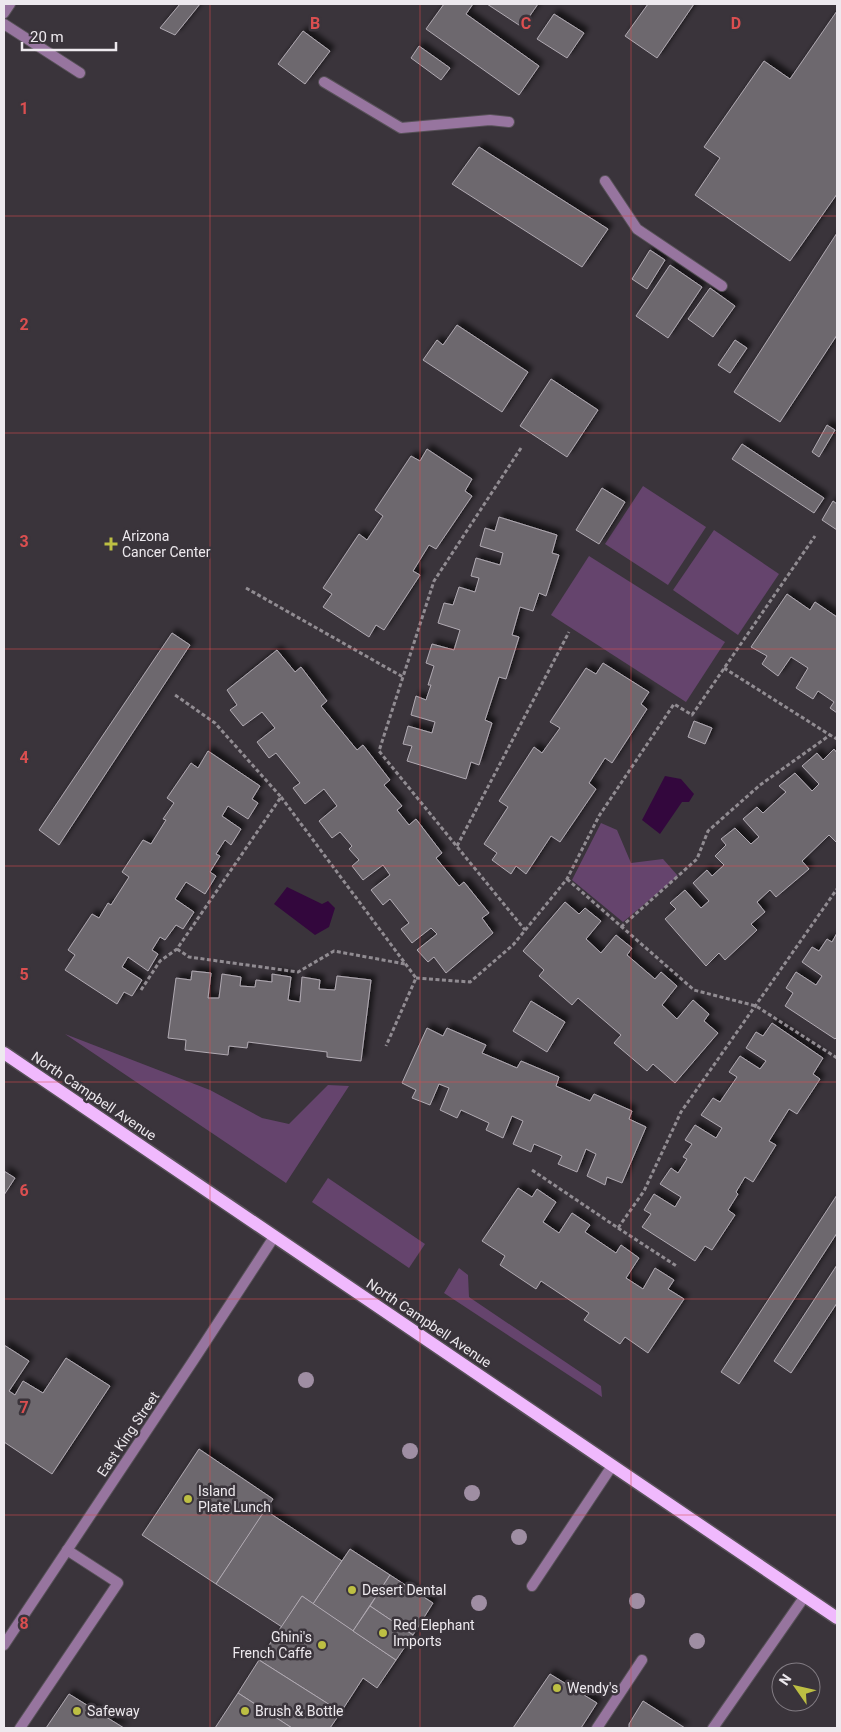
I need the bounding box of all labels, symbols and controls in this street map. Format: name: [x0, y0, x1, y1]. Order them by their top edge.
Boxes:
text: B: [310, 14, 320, 33]
text: C: [521, 14, 531, 33]
text: D: [731, 14, 741, 33]
scale bar: [22, 20, 116, 52]
text: 20 m: [30, 28, 64, 46]
text: 1: [19, 99, 29, 118]
text: 2: [19, 315, 29, 334]
place label: Arizona Cancer Center: [122, 528, 211, 560]
text: 3: [19, 532, 29, 551]
marker: Arizona Cancer Center: [104, 537, 118, 551]
text: 4: [19, 748, 29, 767]
text: 5: [19, 965, 29, 984]
street label: North Campbell Avenue: [29, 1048, 159, 1144]
text: 6: [19, 1181, 29, 1200]
street label: North Campbell Avenue: [364, 1275, 494, 1371]
street label: East King Street: [94, 1388, 163, 1480]
text: 7: [19, 1398, 29, 1417]
place label: Island Plate Lunch: [198, 1483, 271, 1515]
marker: Island Plate Lunch: [182, 1493, 194, 1505]
place label: Desert Dental: [362, 1582, 446, 1598]
marker: Desert Dental: [346, 1584, 358, 1596]
text: 8: [19, 1614, 29, 1633]
place label: Red Elephant Imports: [393, 1617, 475, 1649]
marker: Red Elephant Imports: [377, 1627, 389, 1639]
place label: Ghini's French Caffe: [232, 1629, 312, 1661]
marker: Ghini's French Caffe: [316, 1639, 328, 1651]
north arrow: [771, 1662, 821, 1712]
text: N: [776, 1671, 795, 1688]
place label: Wendy's: [567, 1680, 618, 1696]
marker: Wendy's: [551, 1682, 563, 1694]
place label: Safeway: [87, 1703, 140, 1719]
place label: Brush & Bottle: [255, 1703, 343, 1719]
marker: Safeway: [71, 1705, 83, 1717]
marker: Brush & Bottle: [239, 1705, 251, 1717]

